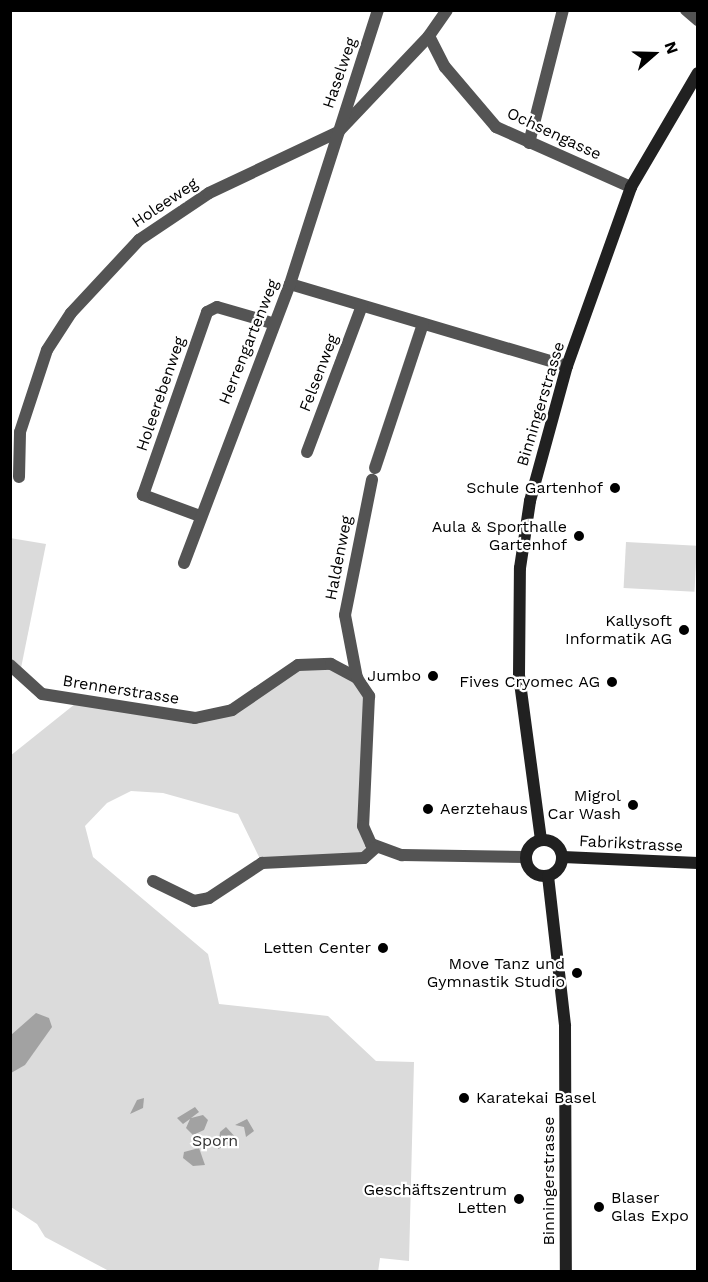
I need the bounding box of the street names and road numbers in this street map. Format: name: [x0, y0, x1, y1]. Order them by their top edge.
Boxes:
street label: Haselweg: [319, 35, 361, 111]
street label: Ochsengasse: [504, 104, 604, 164]
street label: Holeeweg: [128, 174, 202, 232]
street label: Herrengartenweg: [215, 277, 283, 407]
street label: Felsenweg: [295, 332, 343, 414]
street label: Holeerebenweg: [132, 334, 190, 454]
street label: Binningerstrasse: [513, 339, 569, 469]
street label: Haldenweg: [321, 514, 357, 602]
street label: Brennerstrasse: [61, 671, 181, 709]
street label: Fabrikstrasse: [578, 832, 684, 856]
street label: Binningerstrasse: [539, 1116, 559, 1246]

